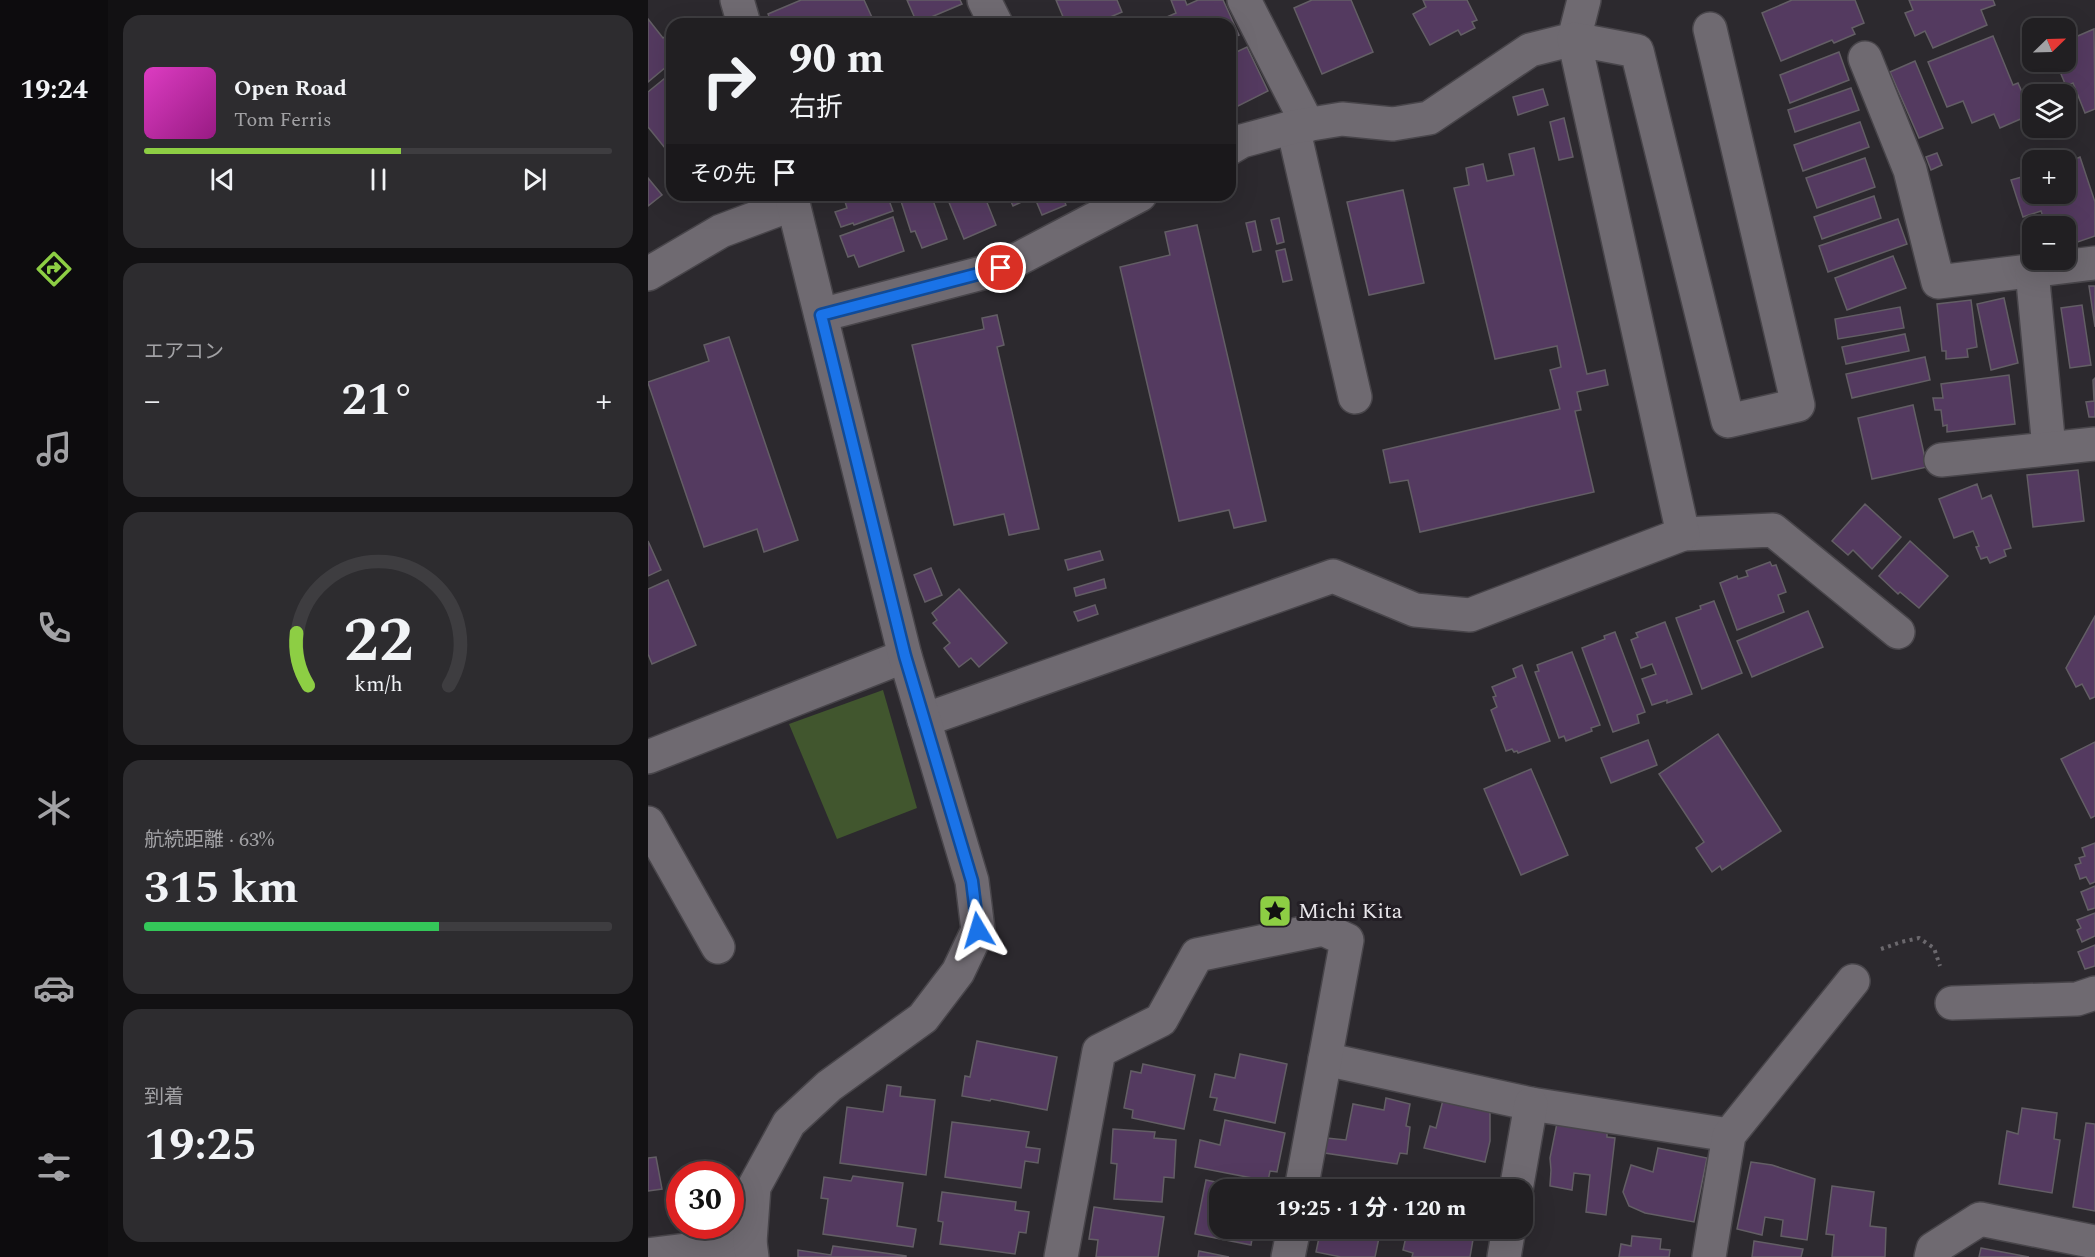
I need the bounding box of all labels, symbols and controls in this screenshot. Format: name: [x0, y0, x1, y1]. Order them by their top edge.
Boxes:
north arrow: [2022, 18, 2076, 72]
map controls: [2022, 18, 2076, 270]
text: 90 m: [789, 28, 884, 91]
icon: right: [690, 42, 768, 120]
text: 19:24: [20, 69, 88, 111]
text: Open Road: [234, 72, 347, 105]
button: layers: [2022, 84, 2076, 138]
text: 右折: [789, 87, 843, 129]
text: Tom Ferris: [234, 105, 332, 135]
button: +: [2022, 150, 2076, 204]
icon: arrive: [768, 156, 801, 189]
text: その先: [690, 158, 756, 191]
icon: previous: [206, 163, 239, 196]
icon: pause: [362, 163, 395, 196]
icon: next: [518, 163, 551, 196]
button: −: [2022, 216, 2076, 270]
pin: [975, 242, 1026, 293]
icon: directions: [33, 248, 75, 290]
icon: arrive: [984, 251, 1017, 284]
text: エアコン: [144, 337, 224, 367]
text: 21°: [342, 366, 415, 435]
text: −: [144, 376, 161, 426]
text: +: [596, 376, 612, 426]
icon: music: [33, 428, 75, 470]
text: 22: [343, 594, 413, 689]
icon: phone: [33, 607, 75, 649]
text: km/h: [354, 668, 402, 701]
icon: climate: [33, 787, 75, 829]
text: 航続距離 · 63%: [144, 825, 274, 855]
text: 315 km: [144, 854, 299, 923]
place icon: Michi Kita: [1257, 893, 1293, 929]
place label: Michi Kita: [1298, 895, 1403, 928]
position arrow: [946, 898, 1010, 962]
icon: car: [33, 967, 75, 1009]
text: 到着: [144, 1082, 184, 1112]
text: 19:25: [144, 1111, 257, 1180]
icon: filters: [33, 1146, 75, 1188]
speed limit sign: 30: [666, 1161, 744, 1239]
text: 19:25 · 1 分 · 120 m: [1276, 1192, 1466, 1225]

